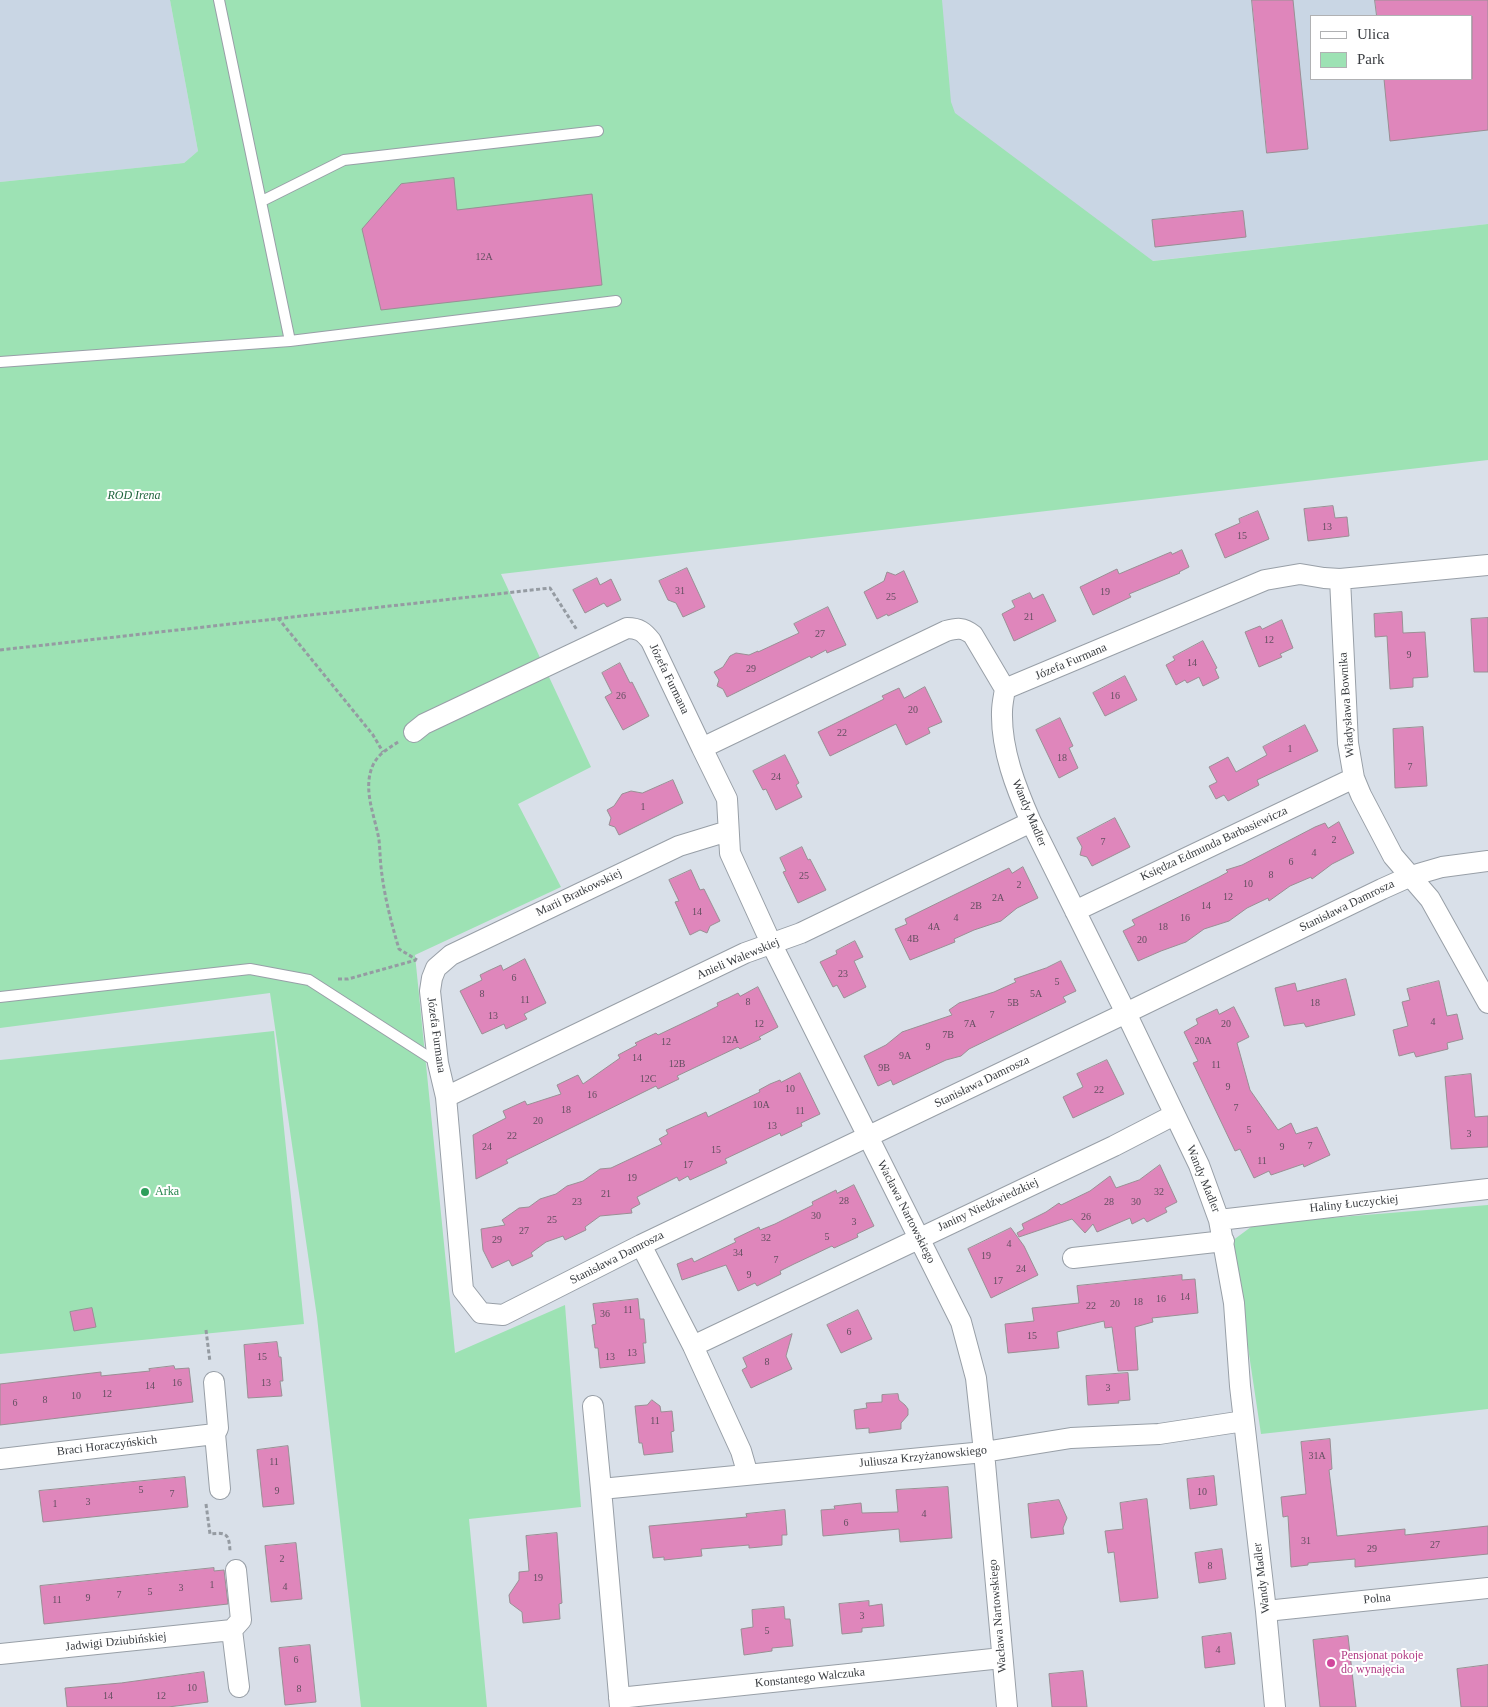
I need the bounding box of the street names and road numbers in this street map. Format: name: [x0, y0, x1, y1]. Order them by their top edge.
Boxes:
street label: Józefa Furmana: [1033, 640, 1109, 684]
street label: Józefa Furmana: [646, 642, 692, 716]
street label: Władysława Bownika: [1336, 652, 1358, 758]
street label: Wandy Madler: [1008, 777, 1050, 849]
street label: Księdza Edmunda Barbasiewicza: [1138, 804, 1290, 884]
street label: Marii Bratkowskiej: [534, 866, 624, 920]
street label: Stanisława Damrosza: [1297, 877, 1397, 935]
street label: Anieli Walewskiej: [694, 935, 782, 983]
street label: Józefa Furmana: [424, 996, 448, 1074]
street label: Stanisława Damrosza: [932, 1053, 1032, 1111]
street label: Wandy Madler: [1183, 1143, 1223, 1215]
street label: Wacława Nartowskiego: [874, 1158, 938, 1266]
street label: Janiny Niedźwiedzkiej: [935, 1175, 1041, 1235]
street label: Haliny Łuczyckiej: [1309, 1192, 1399, 1216]
street label: Stanisława Damrosza: [568, 1228, 666, 1288]
street label: Braci Horaczyńskich: [56, 1433, 158, 1459]
street label: Juliusza Krzyżanowskiego: [858, 1443, 988, 1471]
street label: Wandy Madler: [1251, 1542, 1273, 1614]
street label: Wacława Nartowskiego: [986, 1559, 1010, 1673]
street label: Polna: [1363, 1590, 1391, 1608]
street label: Jadwigi Dziubińskiej: [65, 1630, 167, 1654]
street label: Konstantego Walczuka: [754, 1665, 866, 1691]

